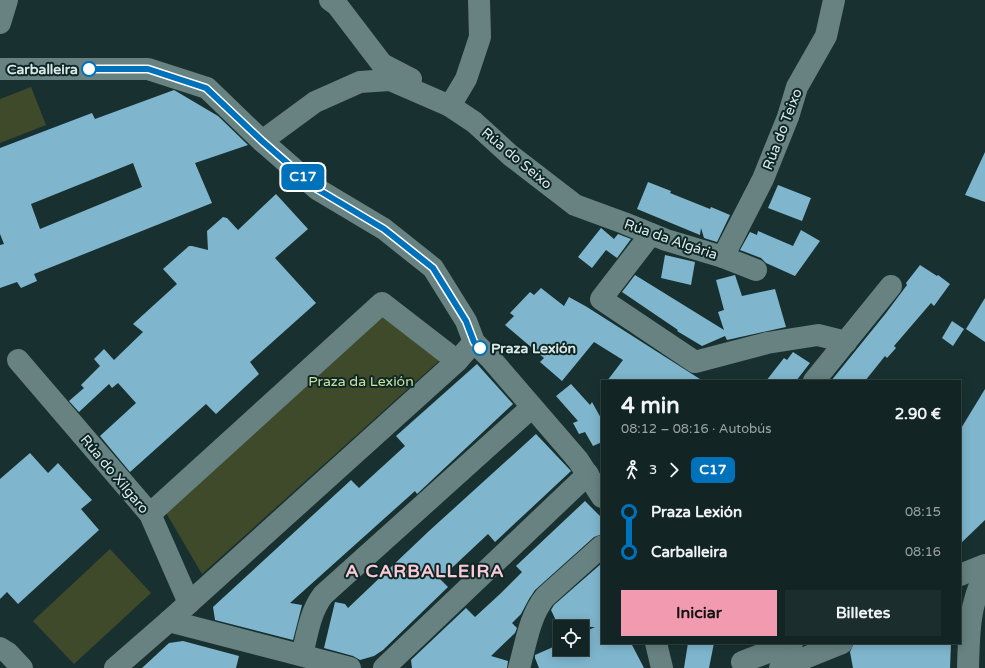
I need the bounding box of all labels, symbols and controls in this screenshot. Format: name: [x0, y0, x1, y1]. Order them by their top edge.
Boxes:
place label: Carballeira: [7, 61, 78, 78]
marker: Carballeira: [81, 61, 97, 77]
street label: Rúa do Teixo: [759, 86, 806, 172]
street label: Rúa do Seixo: [478, 124, 555, 193]
line badge: C17: [280, 164, 326, 190]
text: C17: [289, 168, 317, 185]
street label: Rúa da Algária: [622, 216, 720, 263]
marker: Praza Lexión: [472, 340, 488, 356]
place label: Praza Lexión: [491, 340, 576, 357]
park label: Praza da Lexión: [308, 373, 414, 390]
text: 4 min: [621, 393, 680, 419]
text: 2.90 €: [895, 405, 941, 423]
text: 08:12 – 08:16 · Autobús: [621, 421, 771, 437]
street label: Rúa do Xílgaro: [77, 431, 153, 517]
icon: walk: [621, 459, 643, 481]
icon: forward: [663, 459, 685, 481]
text: C17: [699, 461, 727, 478]
text: 3: [649, 462, 657, 478]
text: Praza Lexión: [651, 503, 742, 521]
text: 08:15: [905, 504, 941, 520]
text: Carballeira: [651, 543, 727, 561]
text: 08:16: [905, 544, 941, 560]
district label: A CARBALLEIRA: [345, 560, 505, 582]
button: Iniciar: [621, 590, 777, 636]
button: Billetes: [785, 590, 941, 636]
map controls: [553, 620, 589, 656]
button: locate: [553, 620, 589, 656]

